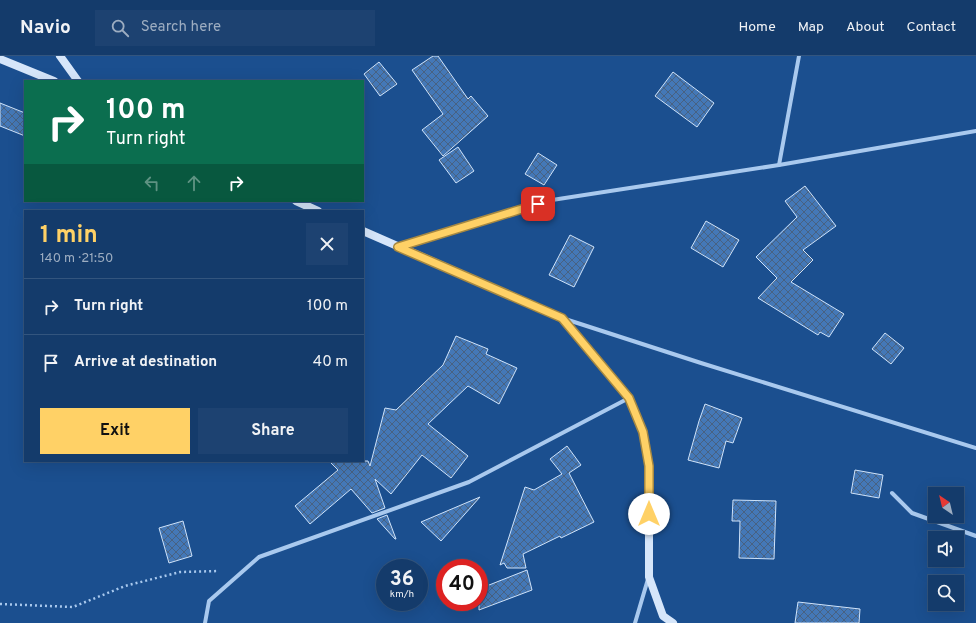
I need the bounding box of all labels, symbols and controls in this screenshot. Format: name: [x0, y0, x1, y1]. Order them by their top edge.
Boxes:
search box: [95, 10, 375, 46]
text: Navio: [20, 16, 71, 40]
icon: search: [109, 17, 131, 39]
text: Search here: [141, 18, 221, 37]
text: Home: [739, 19, 776, 36]
text: Map: [798, 19, 824, 36]
text: About: [846, 19, 885, 36]
text: Contact: [907, 19, 956, 36]
text: 100 m: [106, 93, 186, 129]
icon: right: [40, 96, 92, 148]
text: Turn right: [106, 128, 186, 151]
icon: left: [141, 172, 163, 194]
icon: ahead: [183, 172, 205, 194]
icon: right: [225, 172, 247, 194]
pin: [521, 187, 555, 221]
icon: arrive: [527, 193, 549, 215]
text: 1 min: [40, 221, 98, 251]
button: close: [306, 223, 348, 265]
text: 140 m · 21:50: [40, 251, 113, 267]
icon: right: [40, 296, 62, 318]
text: Turn right: [74, 297, 143, 316]
text: 100 m: [307, 297, 348, 316]
icon: arrive: [40, 352, 62, 374]
text: Arrive at destination: [74, 353, 217, 372]
text: 40 m: [313, 353, 348, 372]
button: Exit: [40, 408, 190, 454]
button: Share: [198, 408, 348, 454]
north arrow: [928, 487, 964, 523]
map controls: [928, 487, 964, 611]
position arrow: [628, 493, 670, 535]
button: sound: [928, 531, 964, 567]
speed limit sign: 40: [436, 559, 488, 611]
text: 36: [390, 567, 414, 593]
button: search: [928, 575, 964, 611]
text: km/h: [390, 588, 414, 601]

